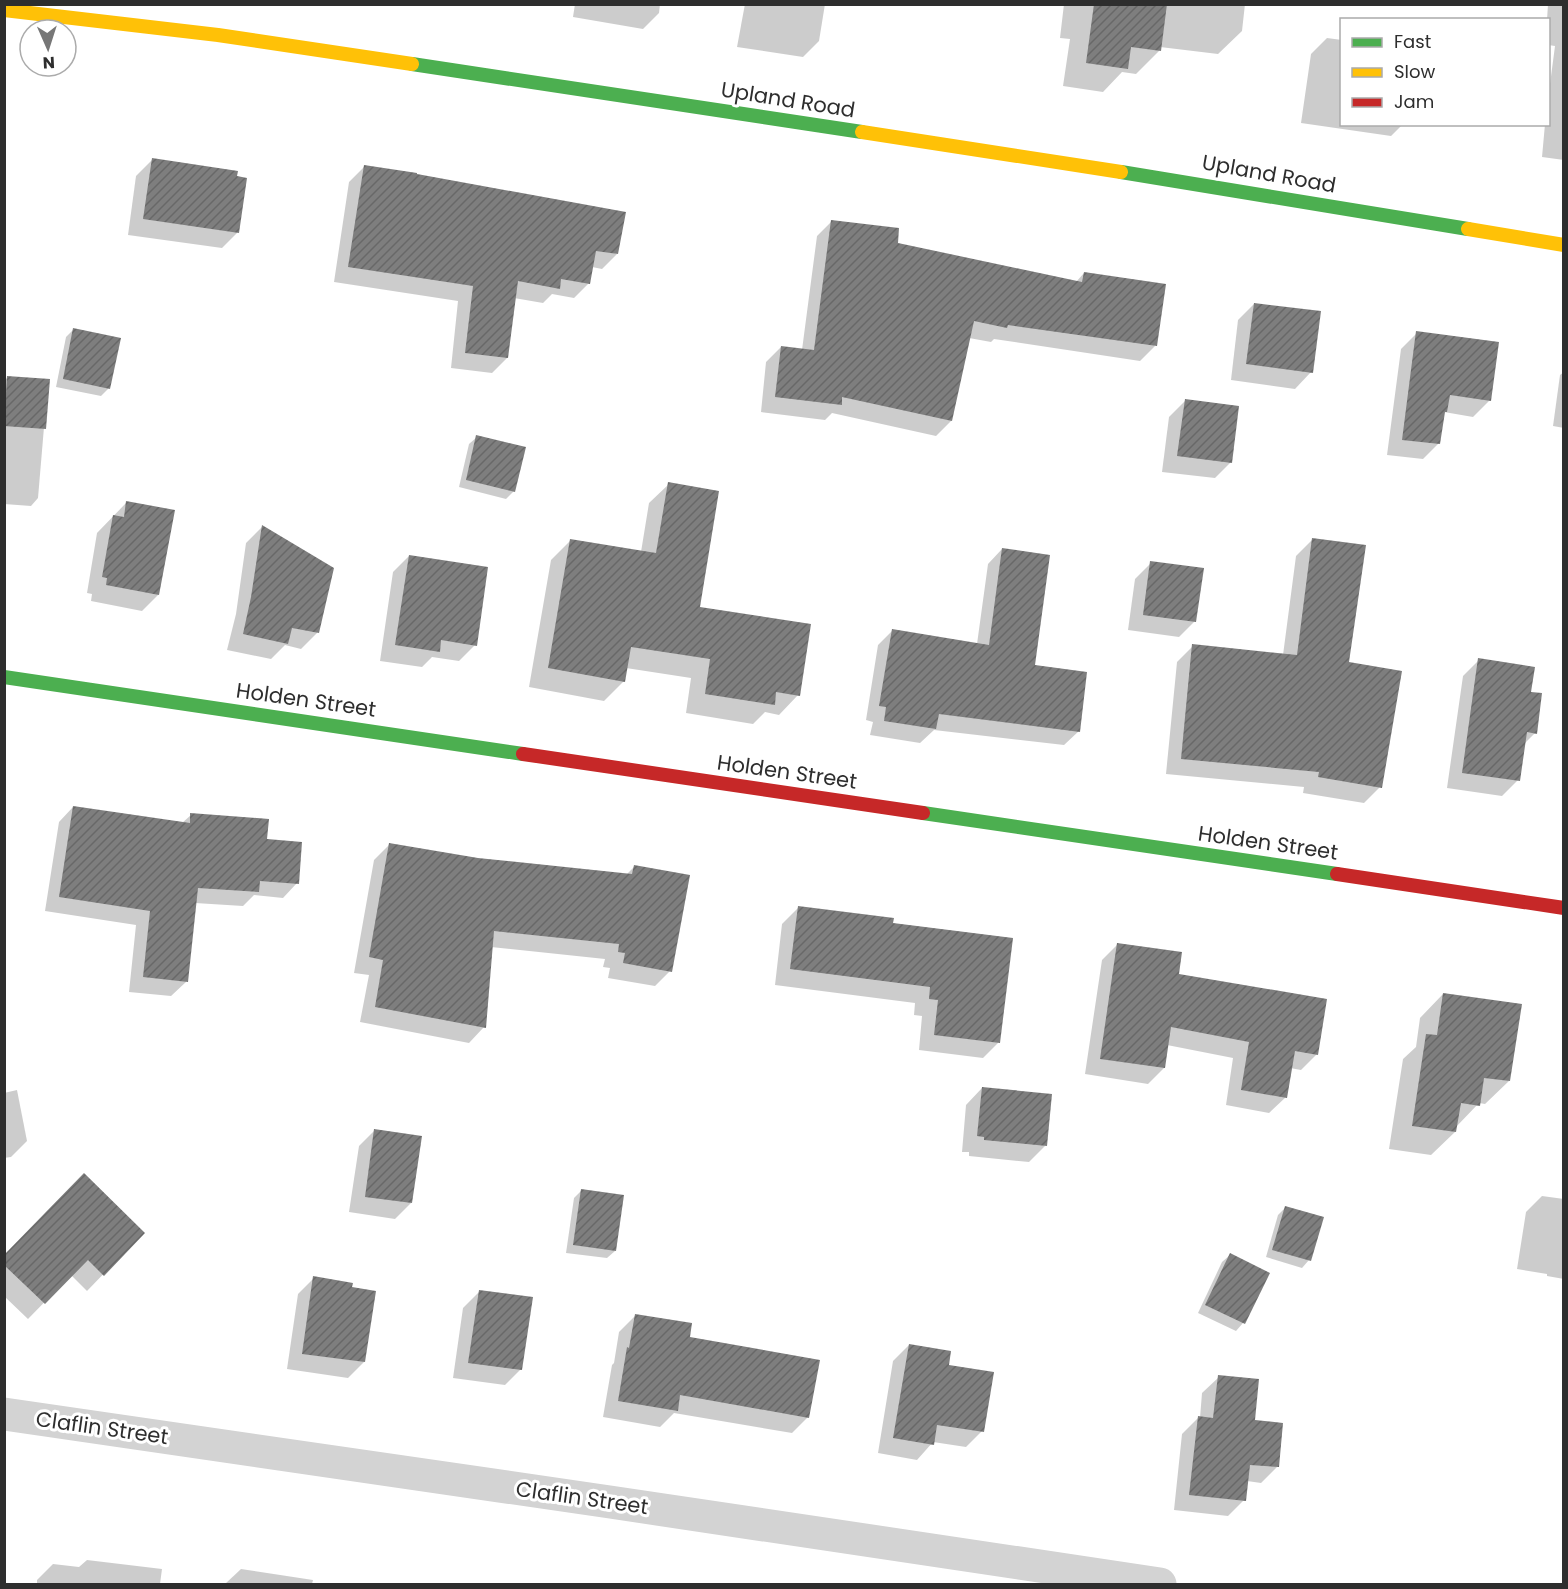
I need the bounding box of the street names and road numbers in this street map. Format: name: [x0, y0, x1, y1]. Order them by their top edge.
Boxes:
street label: Upland Road: [719, 75, 857, 124]
street label: Upland Road: [1200, 147, 1338, 200]
street label: Holden Street: [234, 675, 378, 724]
street label: Holden Street: [715, 747, 859, 796]
street label: Holden Street: [1196, 818, 1340, 867]
street label: Claflin Street: [34, 1404, 170, 1451]
street label: Claflin Street: [514, 1474, 650, 1521]

